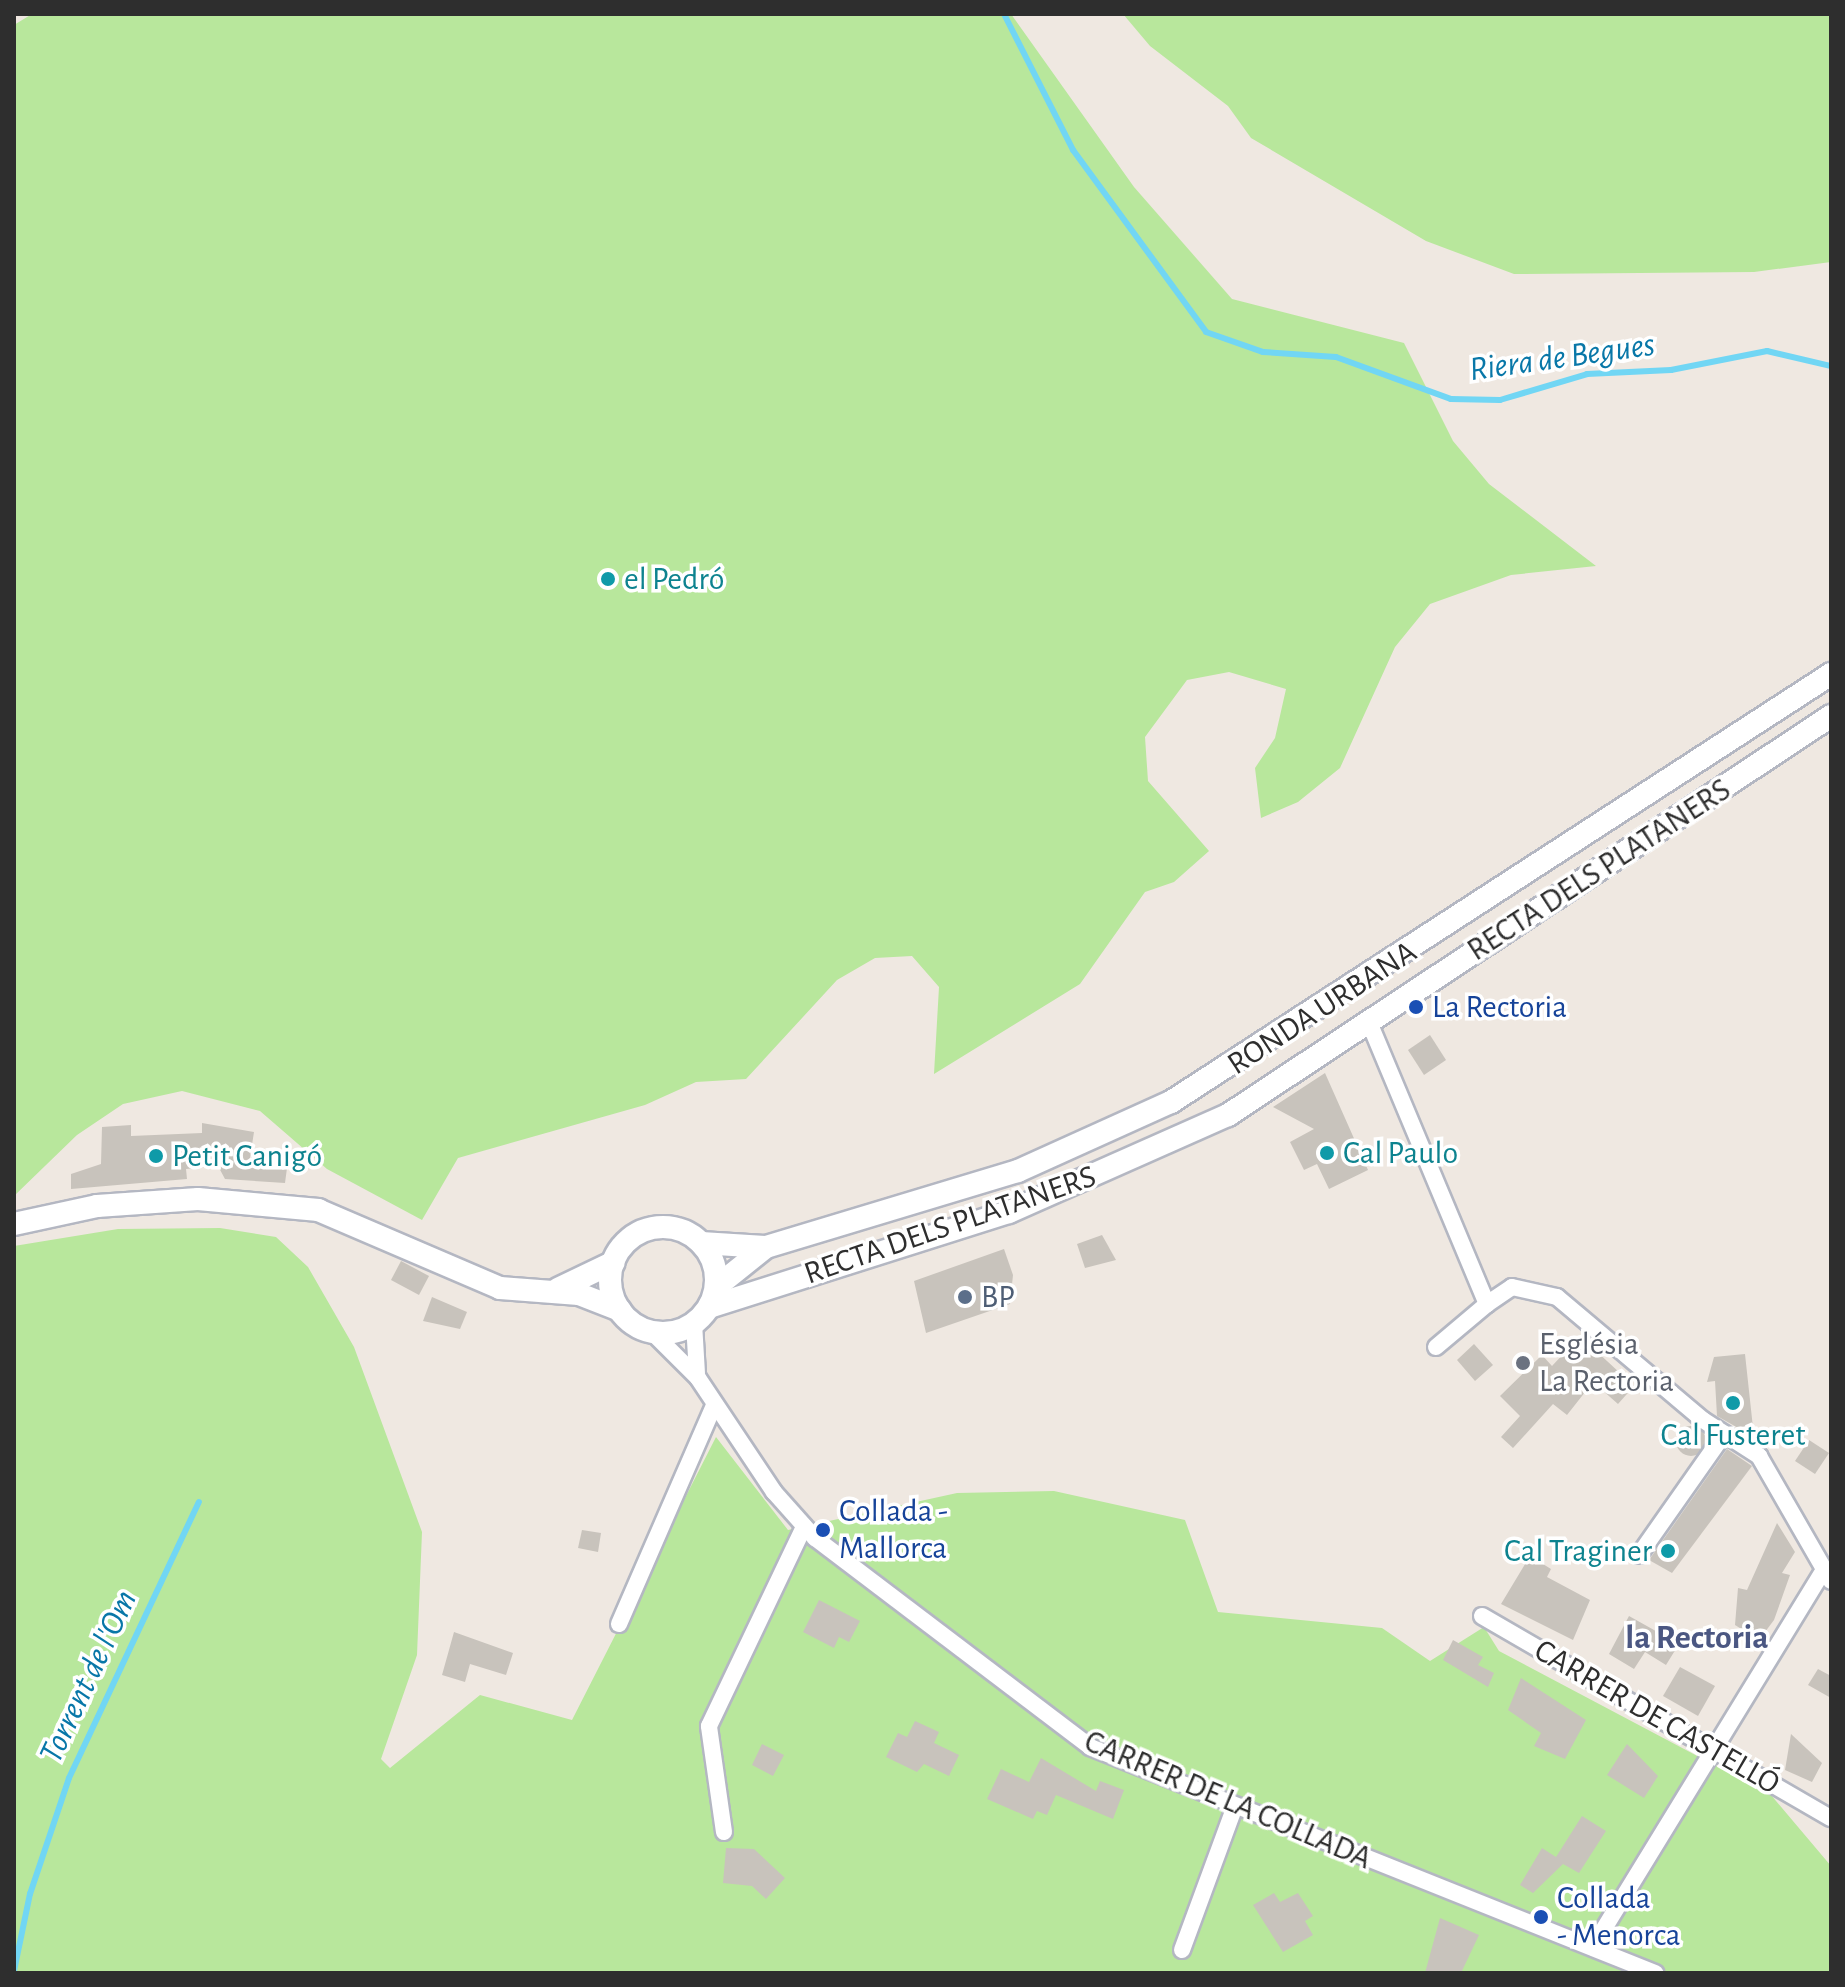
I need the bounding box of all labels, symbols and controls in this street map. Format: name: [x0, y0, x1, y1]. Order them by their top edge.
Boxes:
water label: Riera de Begues: [1467, 325, 1657, 391]
place label: el Pedró: [624, 560, 725, 598]
marker: el Pedró: [599, 570, 617, 588]
street label: RECTA DELS PLATANERS: [1460, 771, 1738, 969]
street label: RONDA URBANA: [1220, 933, 1424, 1083]
place label: La Rectoria: [1432, 988, 1567, 1026]
marker: La Rectoria: [1407, 998, 1425, 1016]
place label: Cal Paulo: [1343, 1134, 1458, 1172]
place label: Petit Canigó: [172, 1137, 322, 1175]
marker: Cal Paulo: [1318, 1144, 1336, 1162]
marker: Petit Canigó: [147, 1147, 165, 1165]
street label: RECTA DELS PLATANERS: [799, 1157, 1101, 1293]
place label: BP: [981, 1278, 1015, 1316]
marker: BP: [956, 1288, 974, 1306]
place label: Església La Rectoria: [1539, 1326, 1674, 1401]
marker: Església La Rectoria: [1514, 1354, 1532, 1372]
marker: Cal Fusteret: [1724, 1394, 1742, 1412]
place label: Cal Fusteret: [1661, 1416, 1805, 1454]
place label: Collada - Mallorca: [839, 1493, 948, 1568]
marker: Collada - Mallorca: [814, 1521, 832, 1539]
place label: Cal Traginer: [1504, 1532, 1652, 1570]
marker: Cal Traginer: [1659, 1542, 1677, 1560]
water label: Torrent de l'Om: [31, 1584, 147, 1770]
district label: la Rectoria: [1625, 1619, 1769, 1659]
street label: CARRER DE CASTELLÓ: [1527, 1631, 1787, 1803]
street label: CARRER DE LA COLLADA: [1079, 1722, 1377, 1878]
place label: Collada - Menorca: [1557, 1880, 1680, 1955]
marker: Collada - Menorca: [1532, 1908, 1550, 1926]

